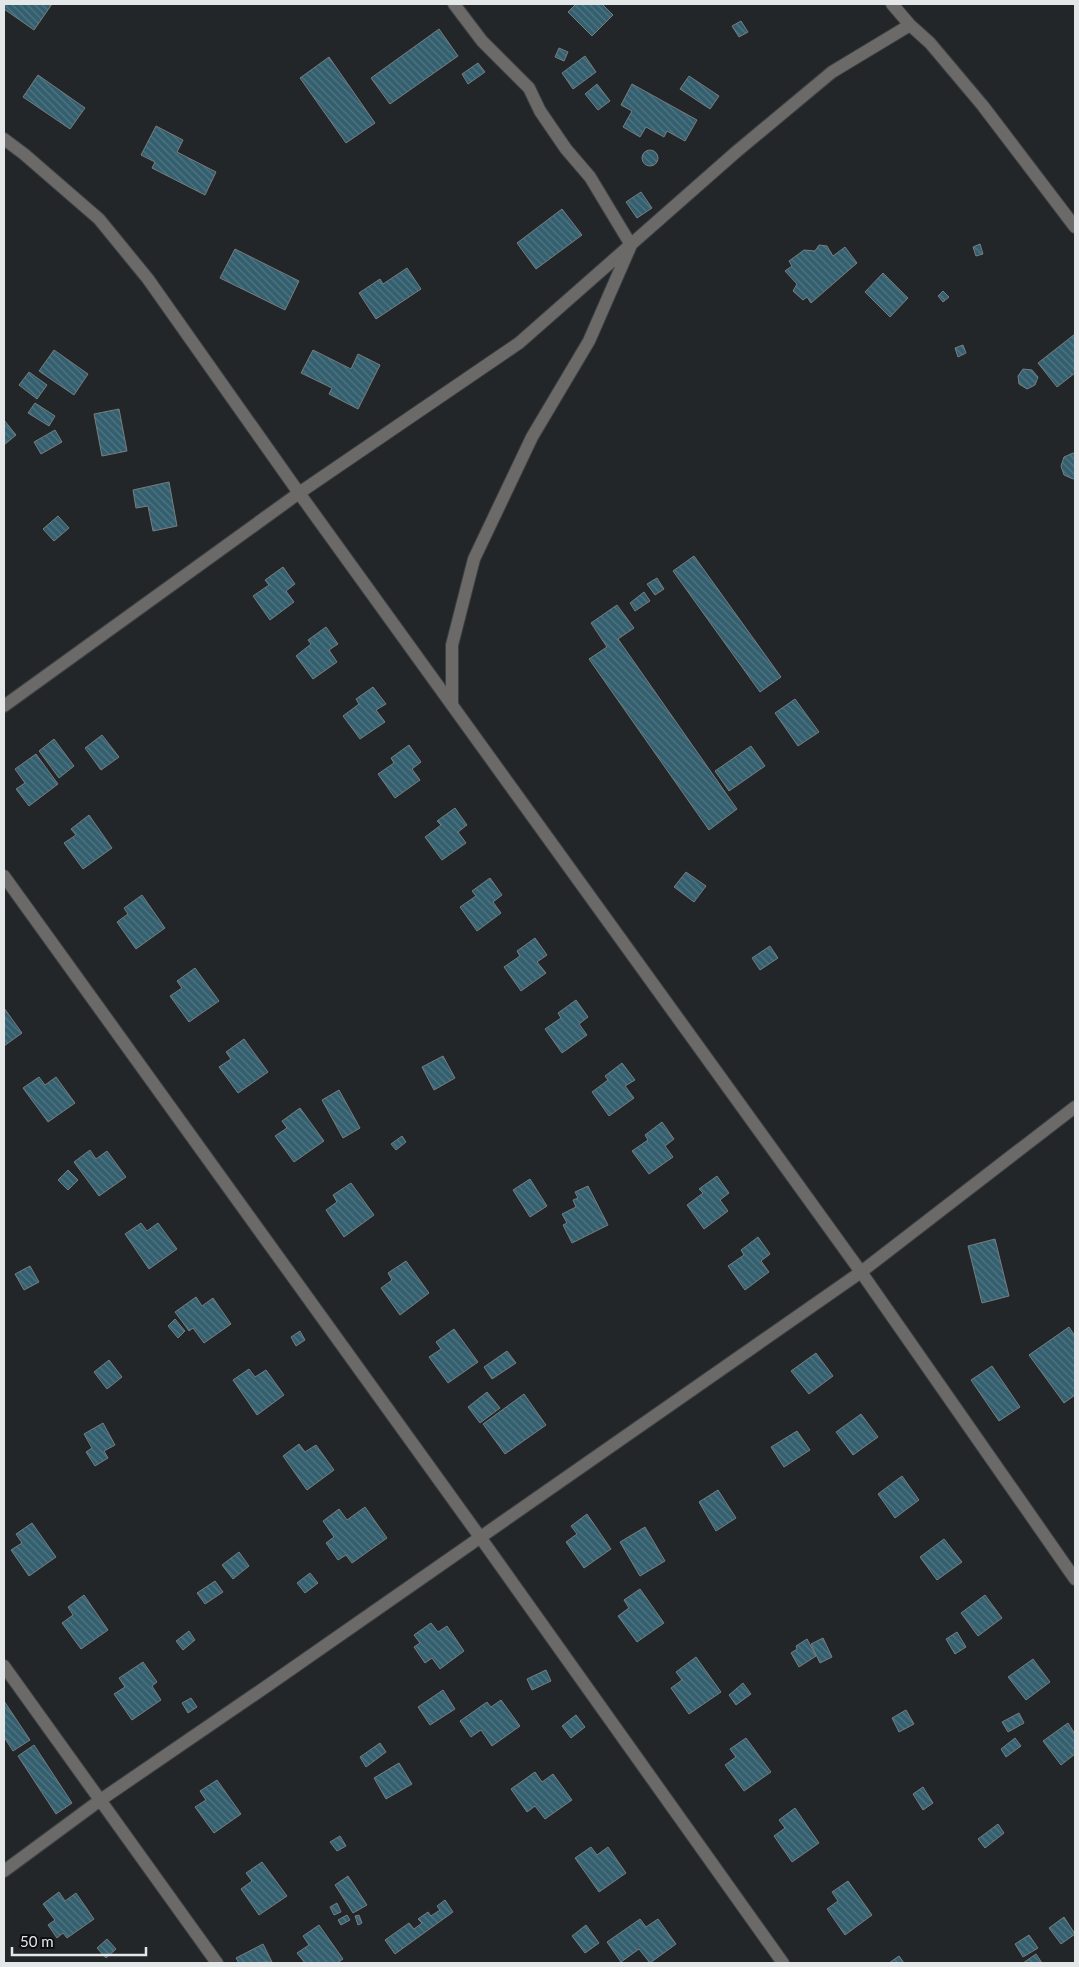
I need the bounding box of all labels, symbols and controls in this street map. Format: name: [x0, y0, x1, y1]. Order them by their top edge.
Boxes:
scale bar: [12, 1924, 146, 1956]
text: 50 m: [20, 1932, 54, 1950]

